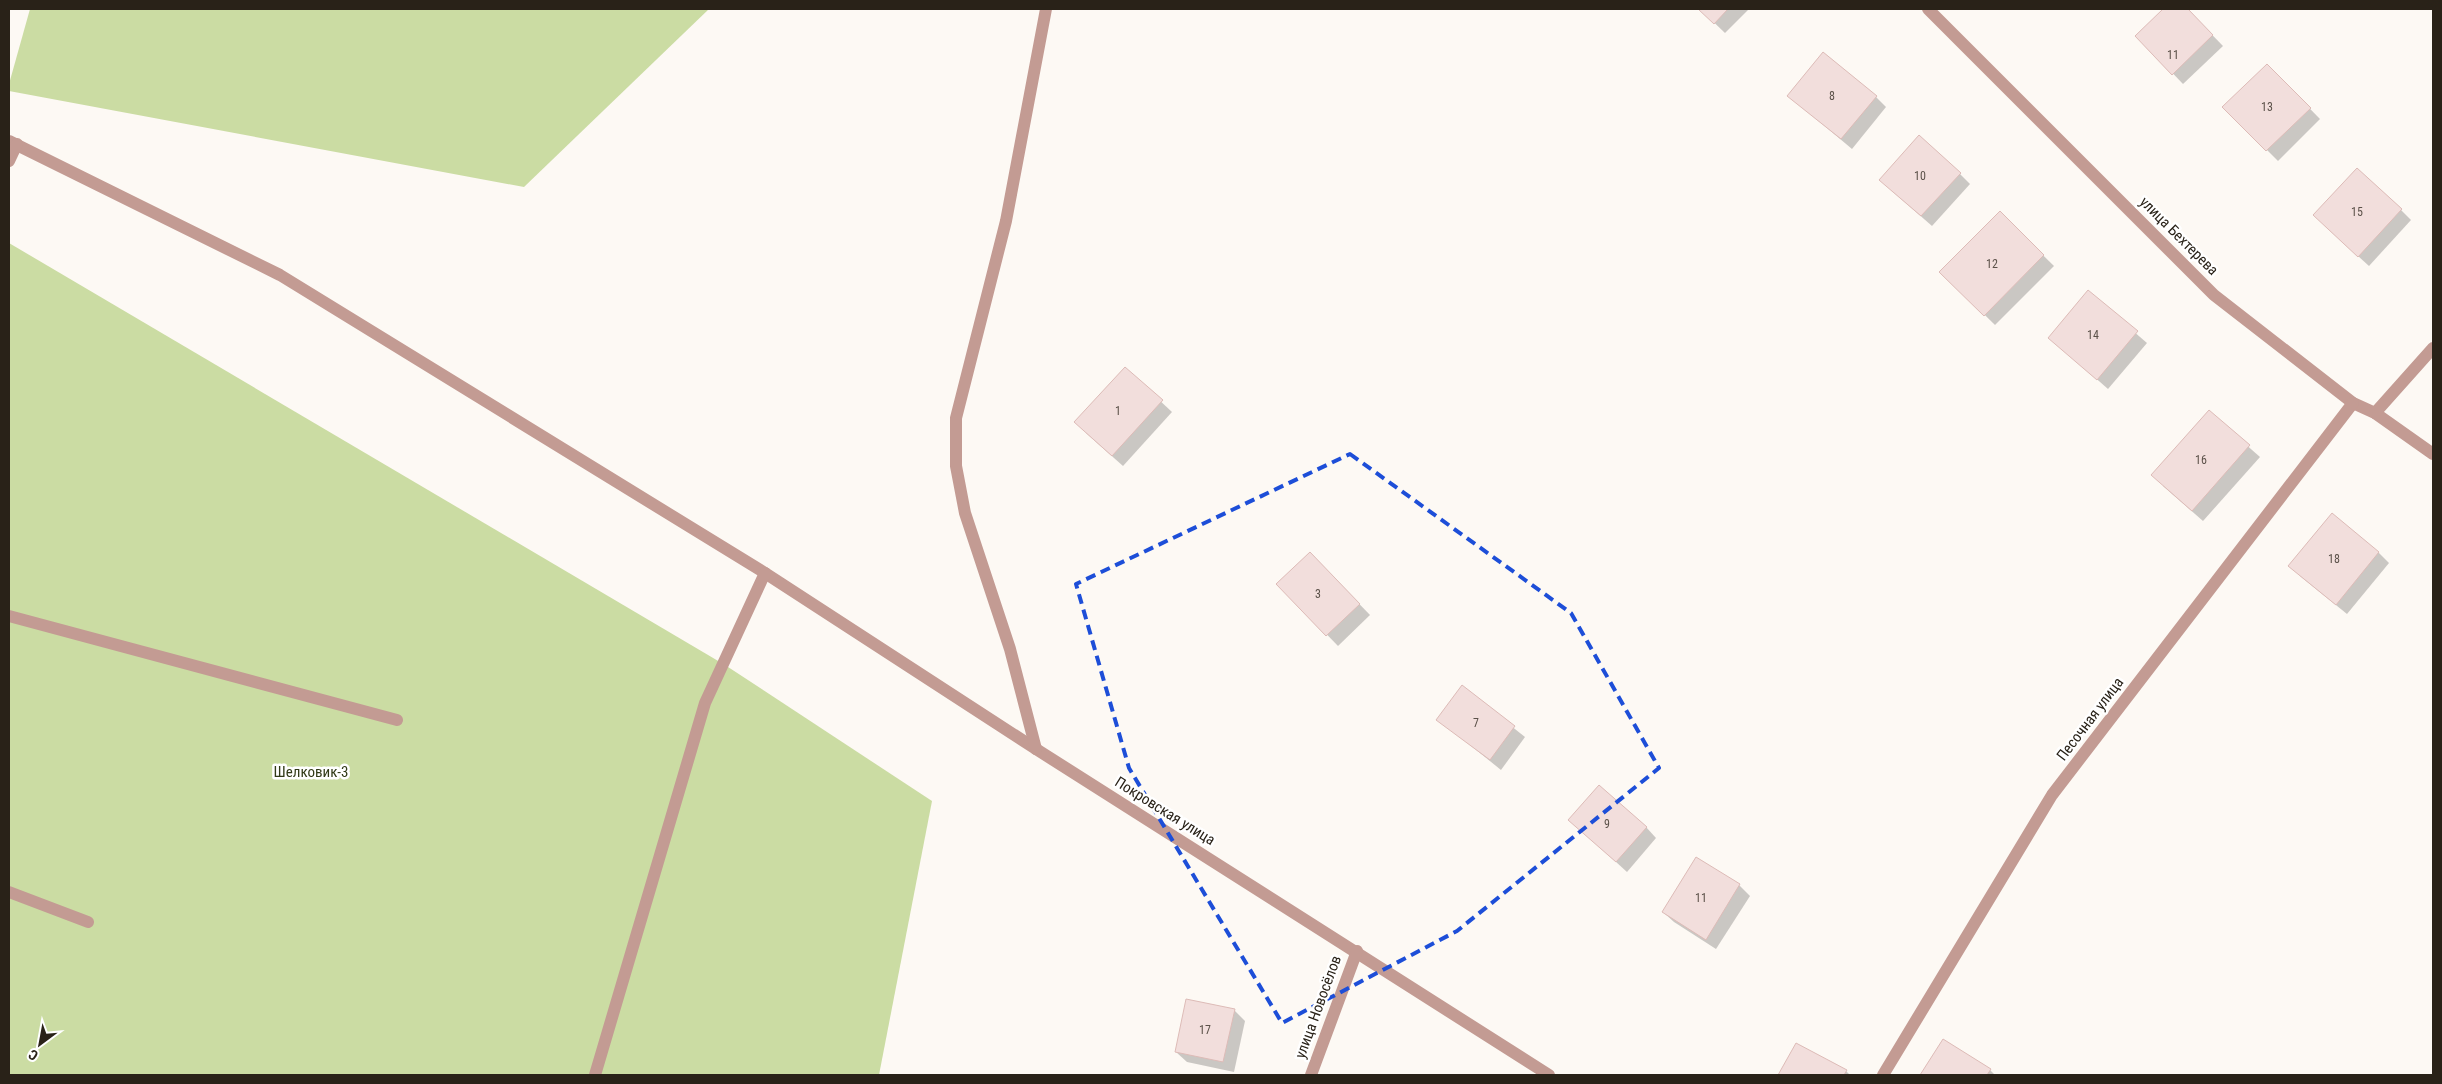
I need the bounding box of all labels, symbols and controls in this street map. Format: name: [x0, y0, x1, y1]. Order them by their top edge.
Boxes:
house number: 11: [2167, 48, 2179, 62]
house number: 8: [1829, 89, 1835, 103]
house number: 13: [2261, 100, 2273, 114]
house number: 10: [1914, 169, 1926, 183]
street label: улица Бехтерева: [2136, 193, 2222, 279]
house number: 15: [2351, 205, 2363, 219]
house number: 12: [1986, 257, 1998, 271]
house number: 14: [2087, 328, 2099, 342]
house number: 1: [1115, 404, 1121, 418]
house number: 16: [2195, 453, 2207, 467]
house number: 18: [2328, 552, 2340, 566]
house number: 3: [1315, 587, 1321, 601]
street label: Песочная улица: [2053, 674, 2127, 764]
house number: 7: [1473, 716, 1479, 730]
park label: Шелковик-3: [273, 763, 349, 781]
street label: Покровская улица: [1112, 773, 1218, 849]
house number: 9: [1604, 817, 1610, 831]
house number: 11: [1695, 891, 1707, 905]
street label: улица Новосёлов: [1291, 953, 1345, 1061]
north arrow: [15, 1019, 65, 1069]
house number: 17: [1199, 1023, 1211, 1037]
text: С: [25, 1046, 41, 1064]

